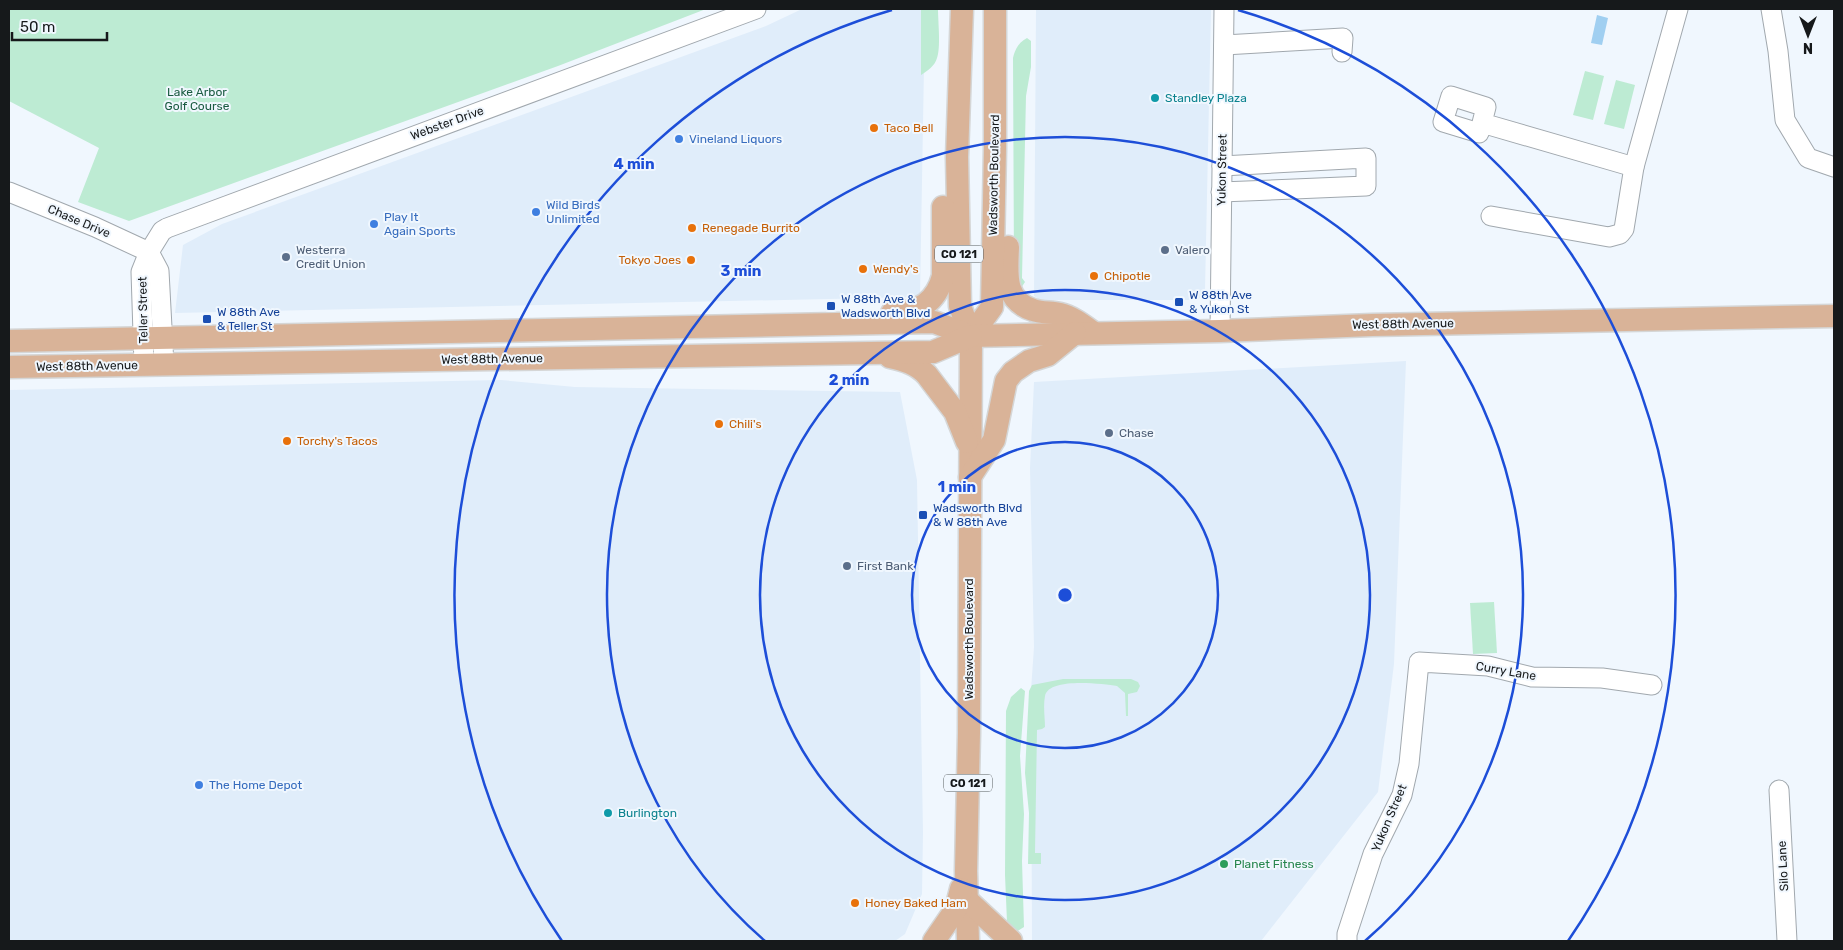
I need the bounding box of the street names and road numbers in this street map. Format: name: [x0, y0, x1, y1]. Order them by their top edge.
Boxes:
street label: Webster Drive: [408, 103, 486, 143]
street label: Wadsworth Boulevard: [986, 114, 1002, 236]
street label: Yukon Street: [1214, 134, 1230, 206]
street label: Chase Drive: [46, 202, 113, 241]
road number: CO 121: [935, 245, 983, 262]
street label: Teller Street: [135, 276, 151, 344]
street label: West 88th Avenue: [1352, 316, 1454, 332]
street label: West 88th Avenue: [441, 351, 543, 367]
street label: West 88th Avenue: [36, 358, 138, 374]
street label: Wadsworth Boulevard: [962, 578, 976, 700]
street label: Curry Lane: [1475, 659, 1537, 683]
road number: CO 121: [944, 774, 992, 791]
street label: Yukon Street: [1369, 782, 1410, 854]
street label: Silo Lane: [1775, 840, 1791, 892]

